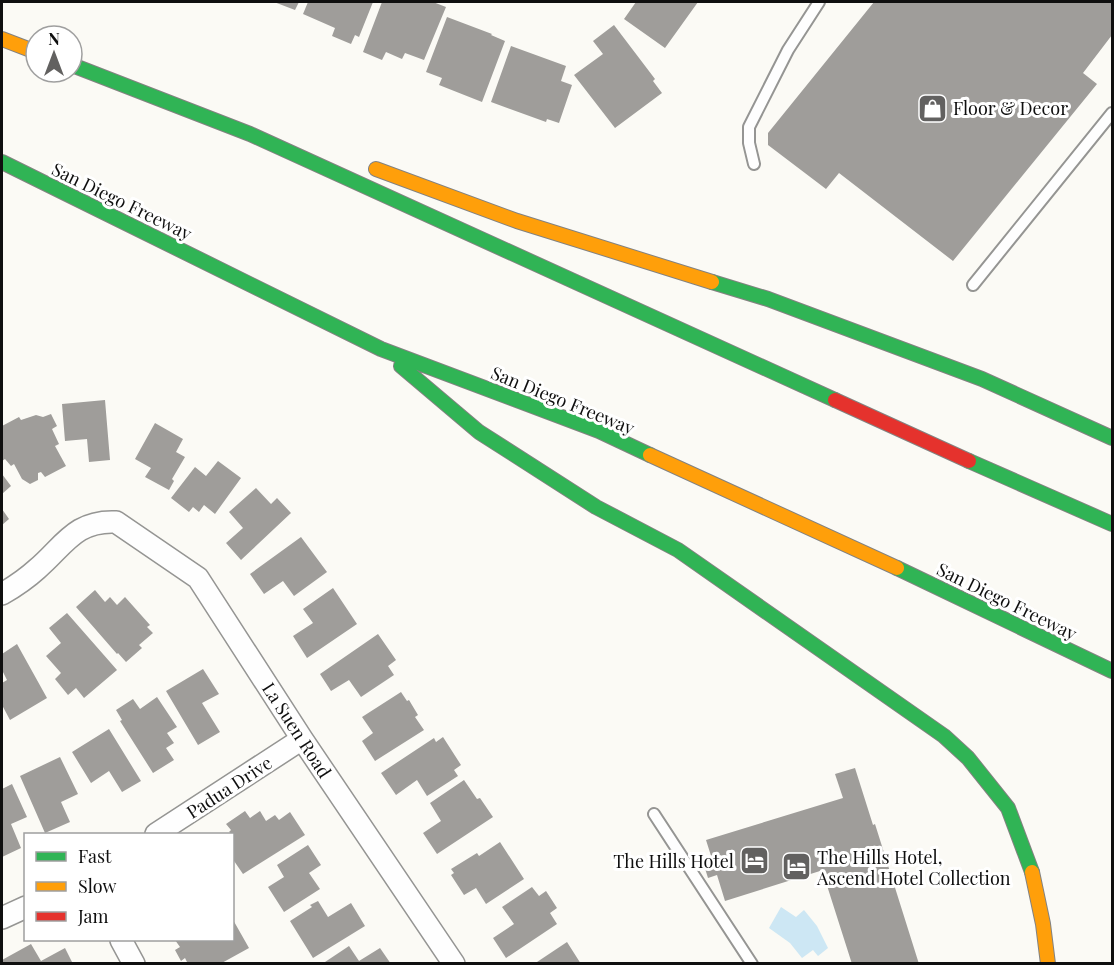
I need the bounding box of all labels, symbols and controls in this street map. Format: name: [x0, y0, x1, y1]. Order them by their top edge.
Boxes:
north arrow: [24, 24, 84, 84]
text: N: [48, 28, 60, 49]
shop icon: Floor & Decor: [916, 92, 948, 124]
place label: Floor & Decor: [953, 96, 1068, 120]
street label: San Diego Freeway: [48, 157, 196, 245]
street label: San Diego Freeway: [488, 360, 638, 440]
street label: San Diego Freeway: [933, 557, 1081, 645]
street label: La Suen Road: [257, 678, 337, 783]
street label: Padua Drive: [182, 750, 276, 824]
legend: [24, 833, 234, 941]
text: Fast: [78, 844, 112, 868]
hotel icon: The Hills Hotel: [739, 845, 771, 877]
place label: The Hills Hotel, Ascend Hotel Collection: [816, 845, 1011, 890]
place label: The Hills Hotel: [613, 849, 734, 873]
hotel icon: The Hills Hotel, Ascend Hotel Collection: [780, 851, 812, 883]
text: Slow: [78, 874, 116, 898]
text: Jam: [77, 904, 108, 928]

